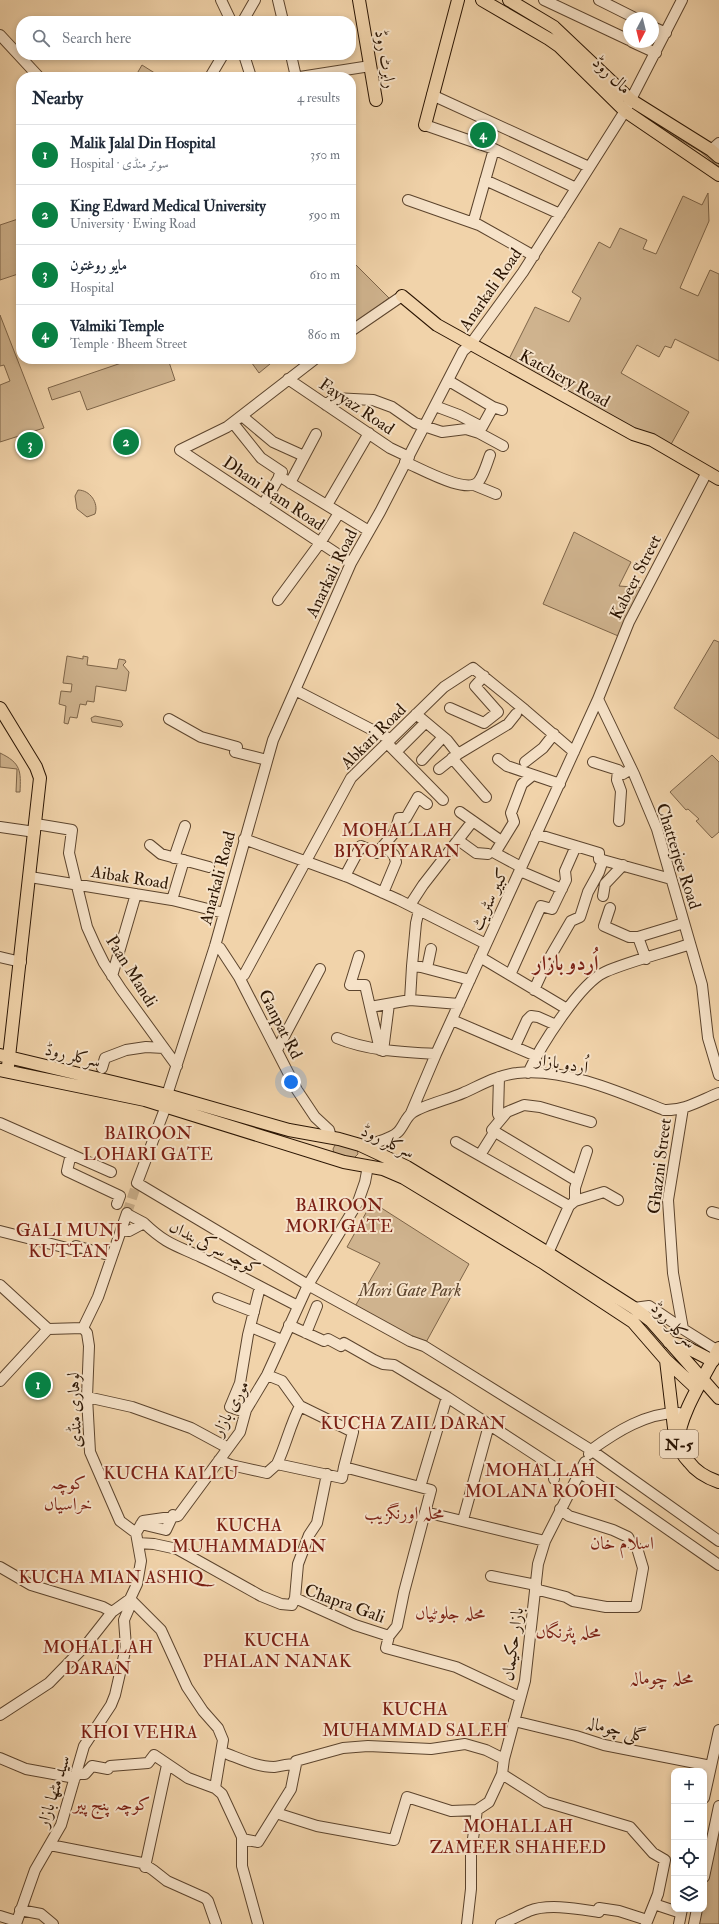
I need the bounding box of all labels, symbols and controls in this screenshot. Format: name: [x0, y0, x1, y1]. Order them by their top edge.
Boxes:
north arrow: [623, 12, 659, 48]
search box: [16, 16, 356, 60]
icon: search: [30, 27, 52, 49]
street label: رابرٹ روڈ: [370, 28, 401, 90]
text: Search here: [62, 29, 131, 48]
street label: مال روڈ: [588, 52, 635, 99]
text: Nearby: [32, 88, 83, 109]
text: 4 results: [297, 90, 340, 106]
pin: 4: [470, 120, 496, 150]
text: Malik Jalal Din Hospital: [70, 134, 216, 153]
text: 1: [43, 147, 47, 163]
text: 350 m: [310, 147, 340, 163]
text: Hospital · سوتر منڈی: [70, 156, 169, 172]
text: King Edward Medical University: [70, 197, 266, 216]
text: 2: [42, 207, 48, 223]
text: 590 m: [308, 207, 340, 223]
text: University · Ewing Road: [70, 216, 196, 232]
street label: Anarkali Road: [454, 244, 527, 335]
text: مایو روغتون: [70, 256, 127, 275]
text: 3: [43, 267, 48, 283]
text: 610 m: [309, 267, 340, 283]
text: Hospital: [70, 280, 114, 296]
text: Valmiki Temple: [70, 317, 164, 336]
text: 4: [41, 327, 49, 343]
text: 860 m: [308, 327, 340, 343]
text: Temple · Bheem Street: [70, 336, 187, 352]
street label: Katchery Road: [515, 345, 614, 413]
street label: Fayyaz Road: [315, 374, 399, 440]
pin: 2: [113, 427, 139, 457]
pin: 3: [17, 430, 43, 460]
street label: Dhani Ram Road: [219, 452, 329, 535]
street label: Anarkali Road: [301, 525, 362, 622]
street label: Kabeer Street: [605, 531, 666, 623]
street label: Abkari Road: [336, 699, 411, 774]
street label: Chatterjee Road: [652, 801, 706, 912]
district label: MOHALLAH BIYOPIYARAN: [334, 819, 460, 863]
street label: Anarkali Road: [195, 829, 240, 928]
street label: Aibak Road: [89, 861, 171, 894]
street label: کبیر سٹریٹ: [466, 864, 513, 934]
street label: Paan Mandi: [101, 931, 162, 1011]
district label: اُردو بازار: [531, 946, 599, 977]
street label: Ganpat Rd: [253, 986, 307, 1063]
street label: سرکلر روڈ: [43, 1039, 103, 1073]
street label: اُردو بازار: [532, 1045, 590, 1078]
your location: [281, 1072, 301, 1092]
street label: Ghazni Street: [643, 1117, 676, 1215]
street label: سرکلر روڈ: [357, 1120, 418, 1164]
district label: BAIROON LOHARI GATE: [83, 1122, 213, 1166]
district label: BAIROON MORI GATE: [285, 1194, 393, 1238]
street label: کوچہ سرکی بنداں: [165, 1215, 264, 1280]
district label: GALI MUNJ KUTTAN: [16, 1219, 122, 1263]
park label: Mori Gate Park: [358, 1280, 461, 1301]
street label: سرکلر روڈ: [646, 1298, 701, 1354]
pin: 1: [25, 1370, 51, 1400]
street label: لوہاری منڈی: [63, 1372, 86, 1448]
street label: موری بازار: [206, 1377, 254, 1442]
district label: KUCHA ZAIL DARAN: [320, 1412, 506, 1435]
road number: N-5: [660, 1430, 698, 1458]
district label: MOHALLAH MOLANA ROOHI: [464, 1459, 616, 1503]
district label: KUCHA KALLU: [103, 1462, 239, 1485]
district label: کوچہ خراسیاں: [44, 1472, 92, 1516]
district label: محلہ اورنگزیب: [364, 1502, 444, 1525]
district label: KUCHA MUHAMMADIAN: [172, 1514, 326, 1558]
district label: اسلام خان: [590, 1532, 654, 1559]
district label: KUCHA MIAN ASHIQ: [19, 1566, 215, 1589]
street label: Chapra Gali: [301, 1579, 388, 1629]
district label: محلہ جلوٹیاں: [415, 1602, 485, 1625]
street label: بازار حکیماں: [497, 1606, 528, 1682]
district label: محلہ پٹرنگاں: [535, 1620, 601, 1645]
district label: KUCHA PHALAN NANAK: [203, 1629, 352, 1673]
district label: MOHALLAH DARAN: [43, 1636, 153, 1680]
district label: محلہ چومالہ: [629, 1667, 693, 1690]
district label: KUCHA MUHAMMAD SALEH: [322, 1698, 508, 1742]
street label: گلی چومالہ: [583, 1712, 648, 1749]
district label: KHOI VEHRA: [80, 1721, 198, 1744]
street label: سید مٹھا بازار: [31, 1752, 75, 1832]
map controls: [671, 1768, 707, 1912]
button: +: [671, 1768, 707, 1804]
district label: کوچہ پنج پیر: [71, 1793, 151, 1820]
button: −: [671, 1804, 707, 1840]
district label: MOHALLAH ZAMEER SHAHEED: [430, 1815, 606, 1859]
button: locate: [671, 1840, 707, 1876]
button: layers: [671, 1876, 707, 1912]

